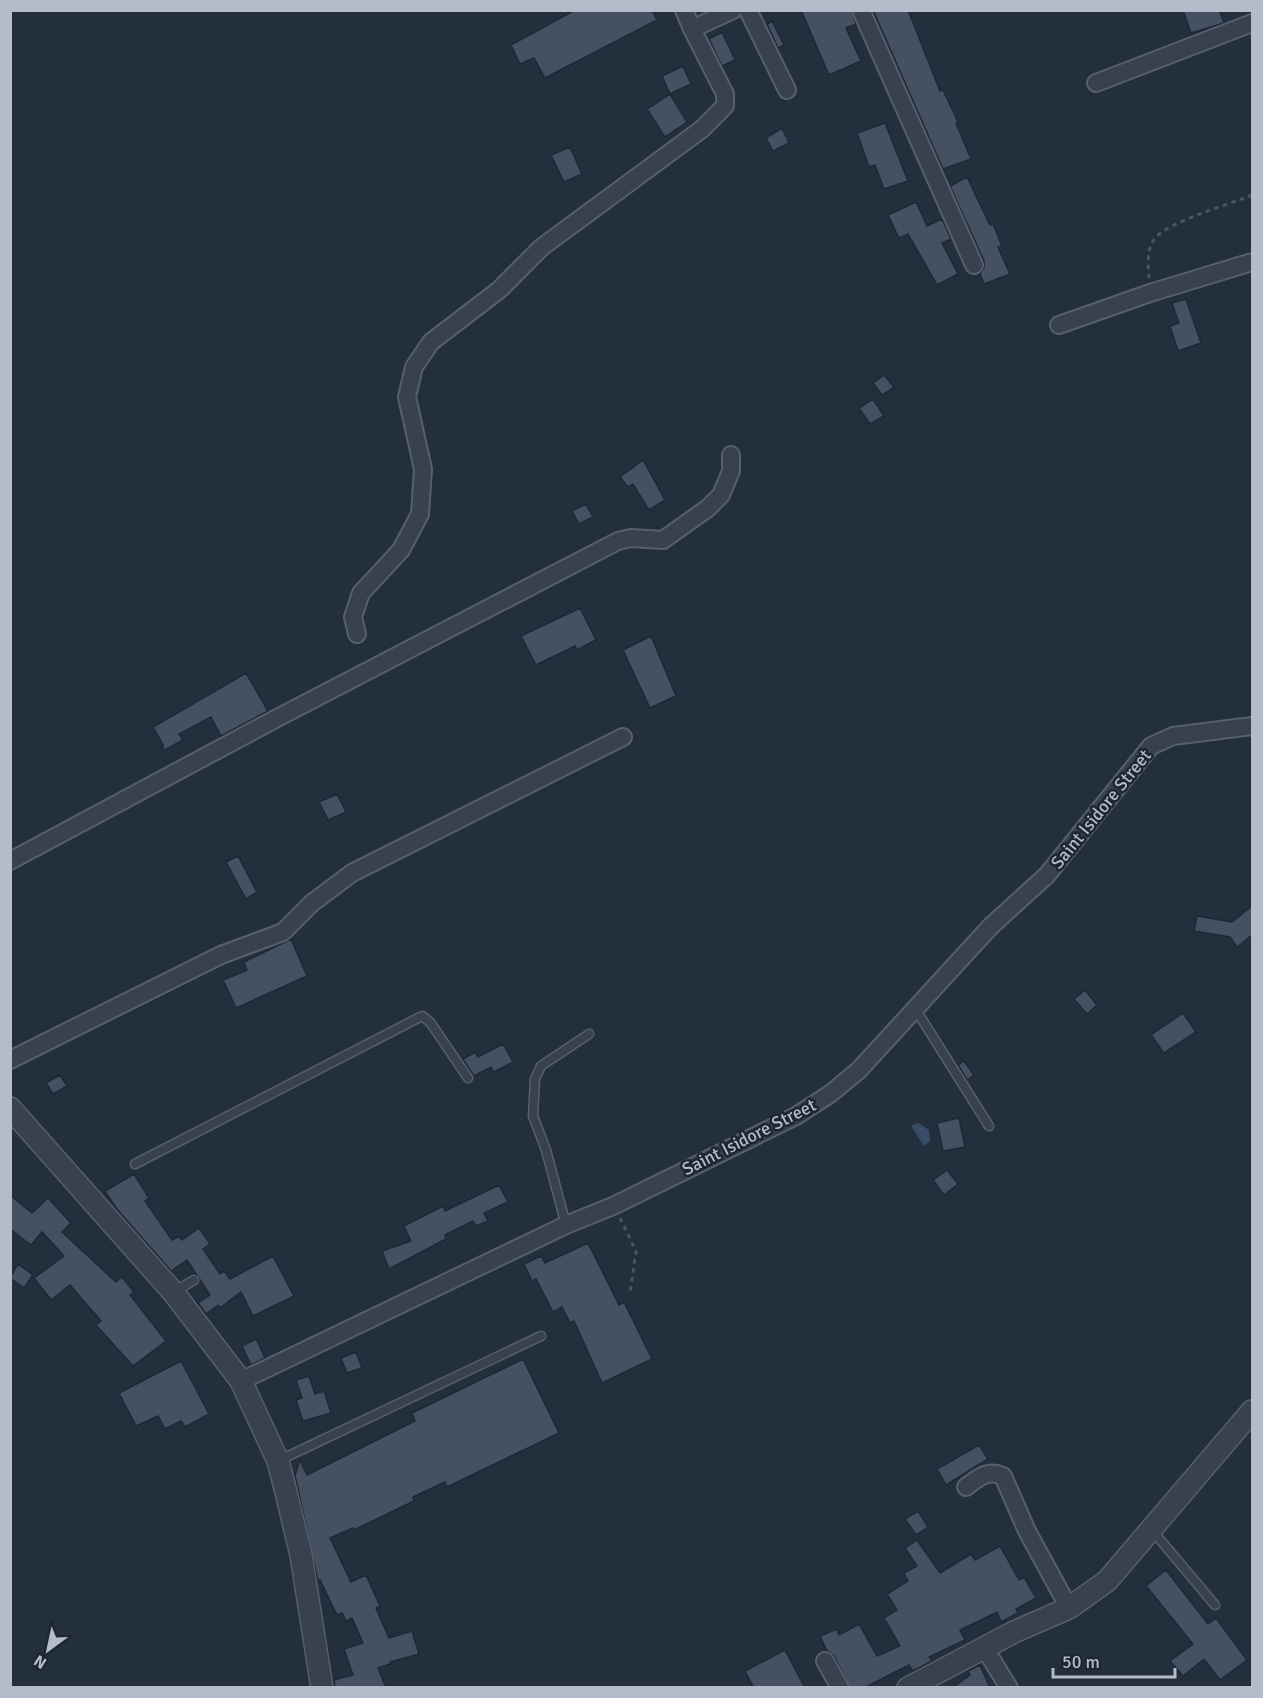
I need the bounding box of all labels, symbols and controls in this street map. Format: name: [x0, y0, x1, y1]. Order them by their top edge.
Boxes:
street label: Saint Isidore Street: [1046, 745, 1156, 873]
street label: Saint Isidore Street: [678, 1094, 820, 1180]
north arrow: [18, 1620, 78, 1680]
scale bar: [1053, 1641, 1174, 1679]
text: N: [30, 1650, 50, 1673]
text: 50 m: [1062, 1651, 1100, 1673]

